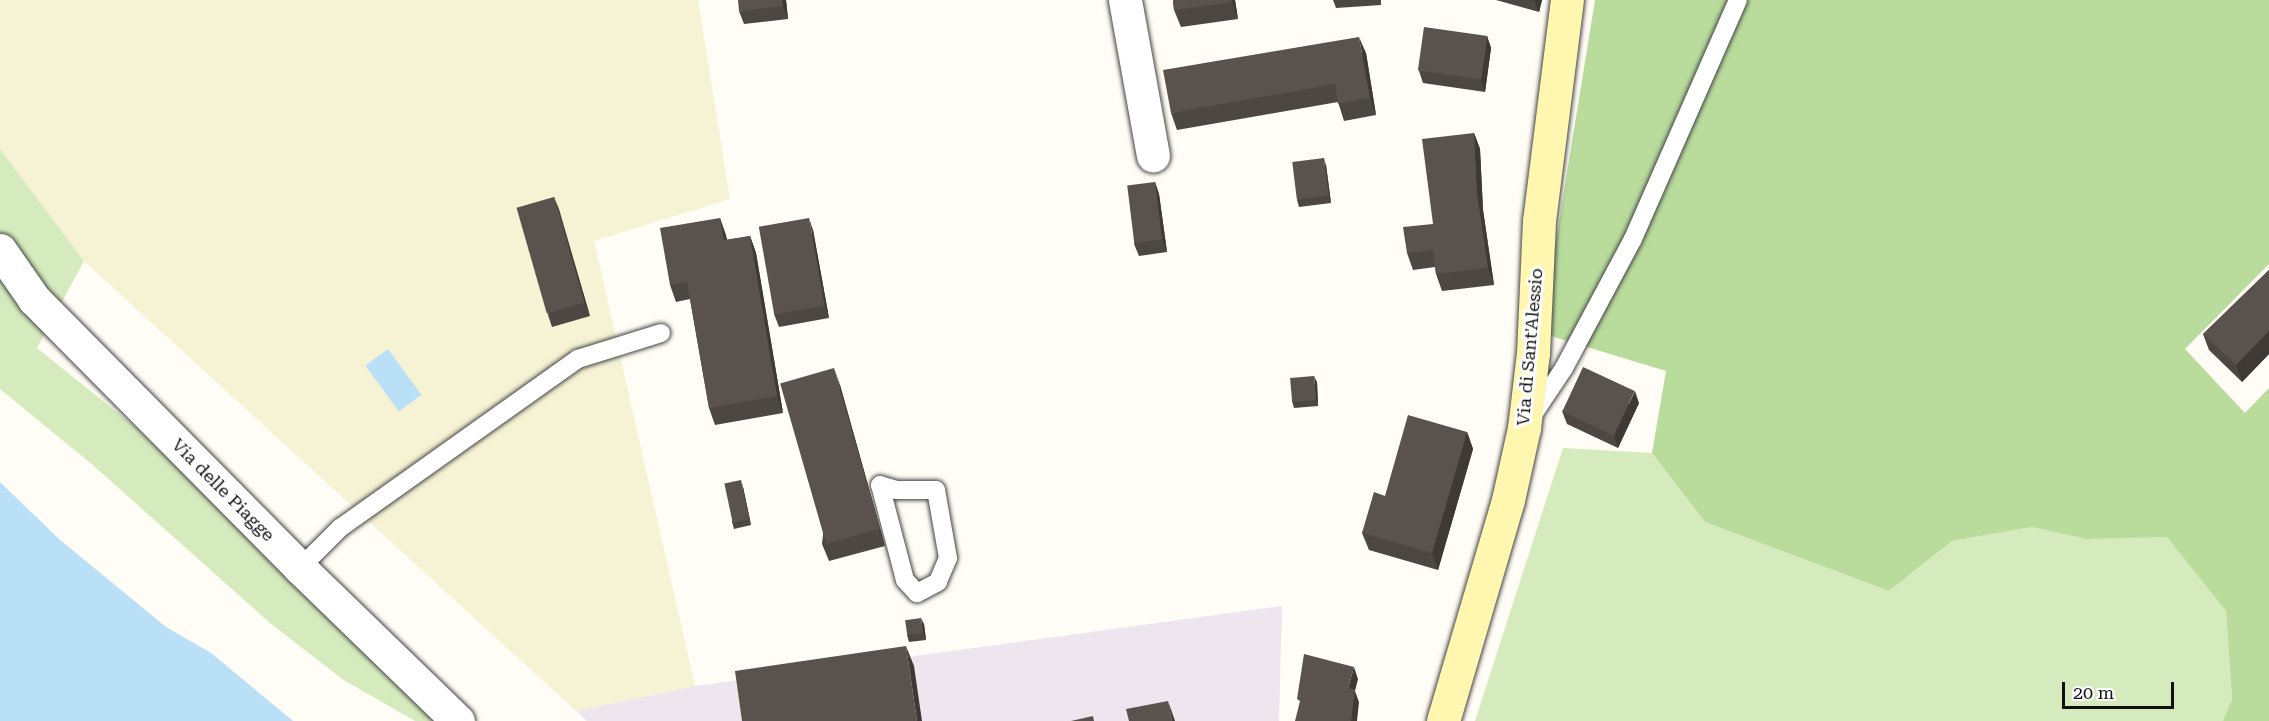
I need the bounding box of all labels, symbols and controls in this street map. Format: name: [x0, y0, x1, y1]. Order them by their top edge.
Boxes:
street label: Via di Sant'Alessio: [1512, 267, 1548, 427]
street label: Via delle Piagge: [167, 434, 279, 546]
scale bar: [2065, 670, 2178, 708]
text: 20 m: [2073, 682, 2114, 703]

